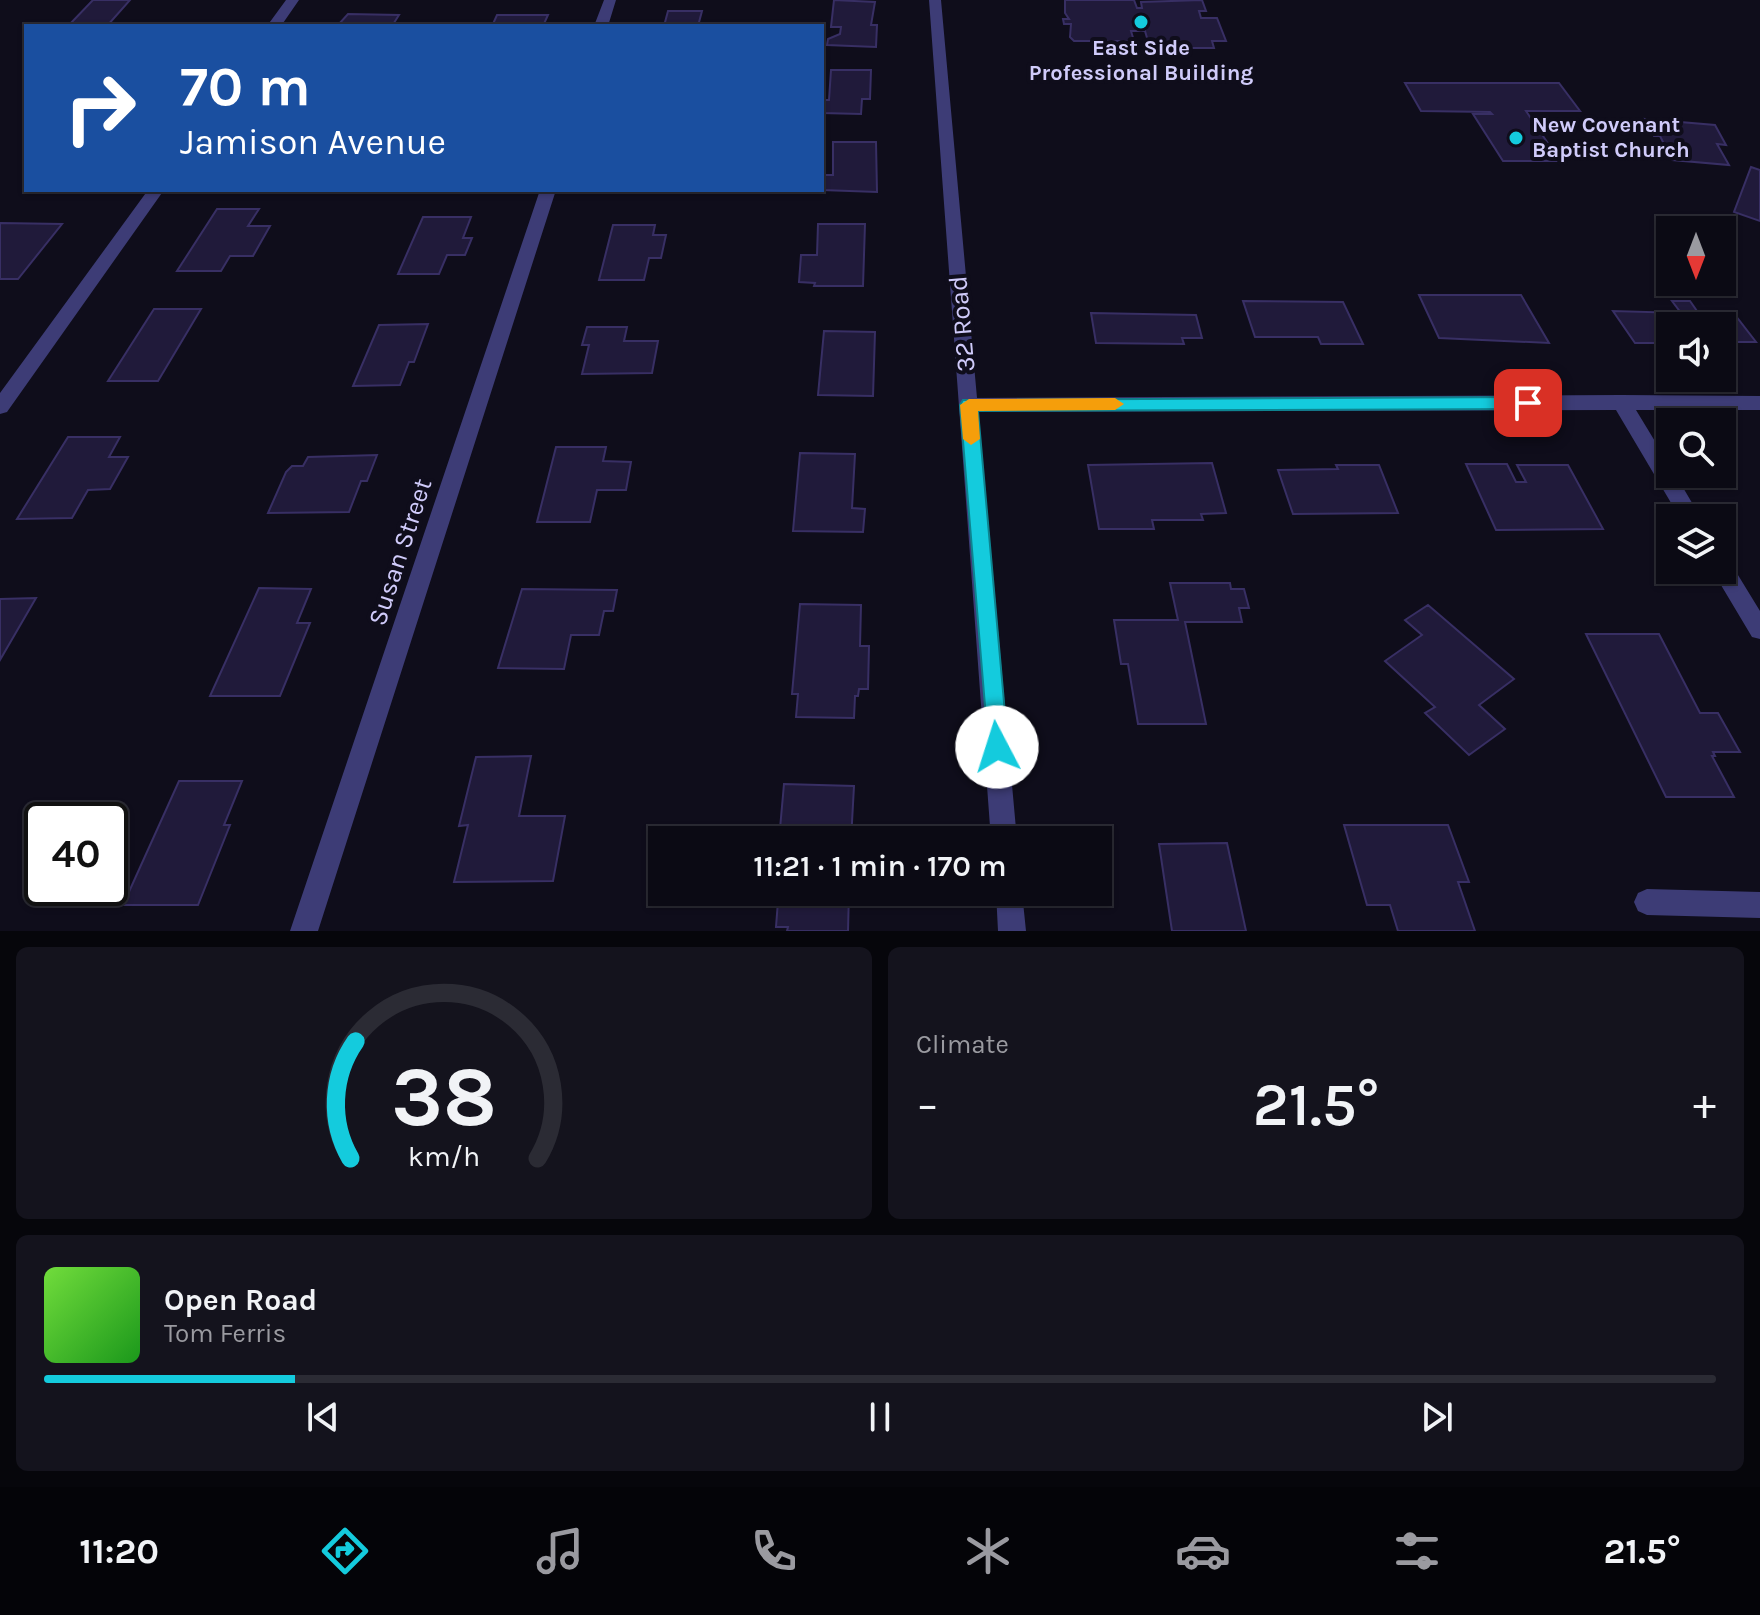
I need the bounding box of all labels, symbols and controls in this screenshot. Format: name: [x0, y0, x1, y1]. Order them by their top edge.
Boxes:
marker: East Side Professional Building: [1132, 13, 1150, 31]
place label: East Side Professional Building: [1029, 35, 1253, 86]
text: 70 m: [180, 54, 311, 119]
icon: right: [48, 56, 152, 160]
place label: New Covenant Baptist Church: [1532, 112, 1690, 163]
text: Jamison Avenue: [180, 121, 446, 163]
marker: New Covenant Baptist Church: [1507, 129, 1525, 147]
north arrow: [1656, 216, 1736, 296]
map controls: [1656, 216, 1736, 584]
street label: 32 Road: [942, 275, 982, 373]
button: sound: [1656, 312, 1736, 392]
pin: [1494, 369, 1562, 437]
icon: arrive: [1506, 381, 1550, 425]
button: search: [1656, 408, 1736, 488]
street label: Susan Street: [362, 474, 438, 629]
button: layers: [1656, 504, 1736, 584]
position arrow: [955, 705, 1039, 789]
speed limit sign: 40: [24, 802, 128, 906]
text: 11:21 · 1 min · 170 m: [753, 848, 1007, 884]
text: Climate: [916, 1029, 1009, 1060]
text: 38: [391, 1049, 497, 1146]
text: 21.5°: [1253, 1070, 1379, 1140]
text: −: [916, 1079, 939, 1130]
text: +: [1693, 1079, 1716, 1130]
text: km/h: [408, 1140, 480, 1173]
text: Open Road: [164, 1282, 317, 1318]
text: Tom Ferris: [164, 1318, 286, 1349]
icon: previous: [301, 1395, 345, 1439]
icon: pause: [858, 1395, 902, 1439]
icon: next: [1415, 1395, 1459, 1439]
icon: directions: [317, 1523, 373, 1579]
icon: music: [532, 1523, 588, 1579]
icon: phone: [746, 1523, 802, 1579]
icon: climate: [960, 1523, 1016, 1579]
icon: car: [1175, 1523, 1231, 1579]
icon: filters: [1389, 1523, 1445, 1579]
text: 11:20: [79, 1530, 159, 1572]
text: 21.5°: [1604, 1530, 1681, 1572]

